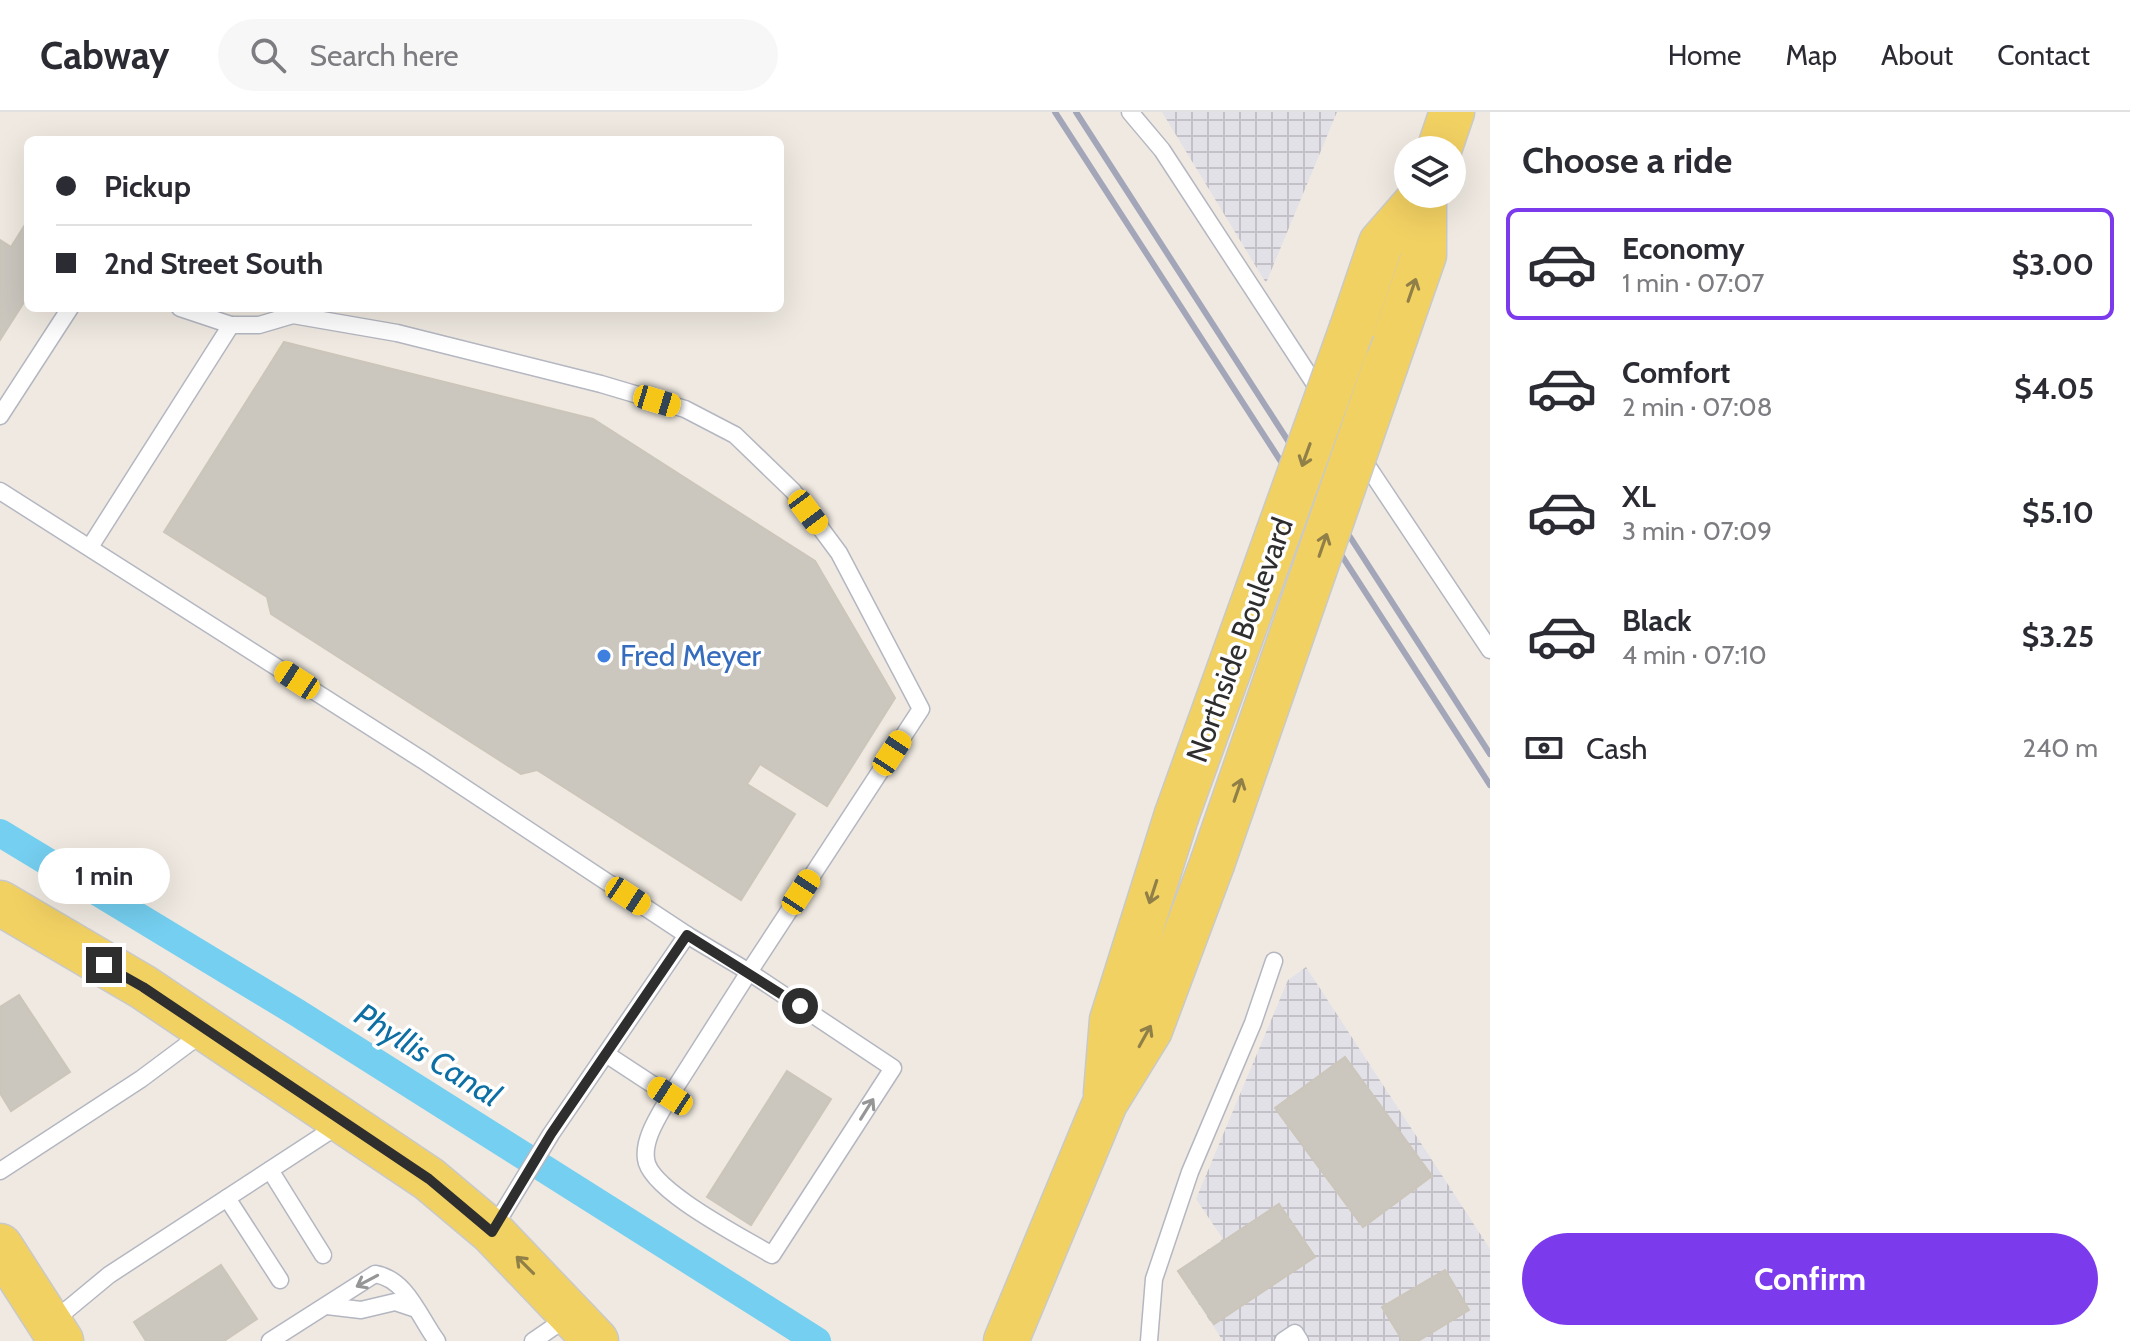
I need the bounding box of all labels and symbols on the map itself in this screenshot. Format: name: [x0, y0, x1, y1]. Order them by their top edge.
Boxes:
one-way arrow: [1405, 278, 1420, 303]
car: [631, 383, 683, 419]
one-way arrow: [1298, 442, 1313, 467]
car: [784, 486, 832, 538]
street label: Northside Boulevard: [1178, 512, 1301, 767]
one-way arrow: [1317, 532, 1332, 557]
place label: Fred Meyer: [620, 637, 762, 674]
marker: Fred Meyer: [595, 647, 613, 665]
car: [270, 657, 324, 703]
car: [869, 726, 915, 780]
one-way arrow: [1231, 778, 1246, 803]
callout: 1 min: [38, 849, 170, 905]
car: [778, 865, 824, 919]
car: [601, 873, 655, 919]
one-way arrow: [1144, 879, 1159, 904]
route end: [86, 947, 122, 983]
route start: [782, 988, 818, 1024]
water label: Phyllis Canal: [348, 994, 509, 1115]
one-way arrow: [1137, 1025, 1153, 1048]
car: [643, 1073, 697, 1119]
one-way arrow: [860, 1098, 876, 1121]
one-way arrow: [516, 1256, 535, 1275]
one-way arrow: [356, 1274, 379, 1290]

